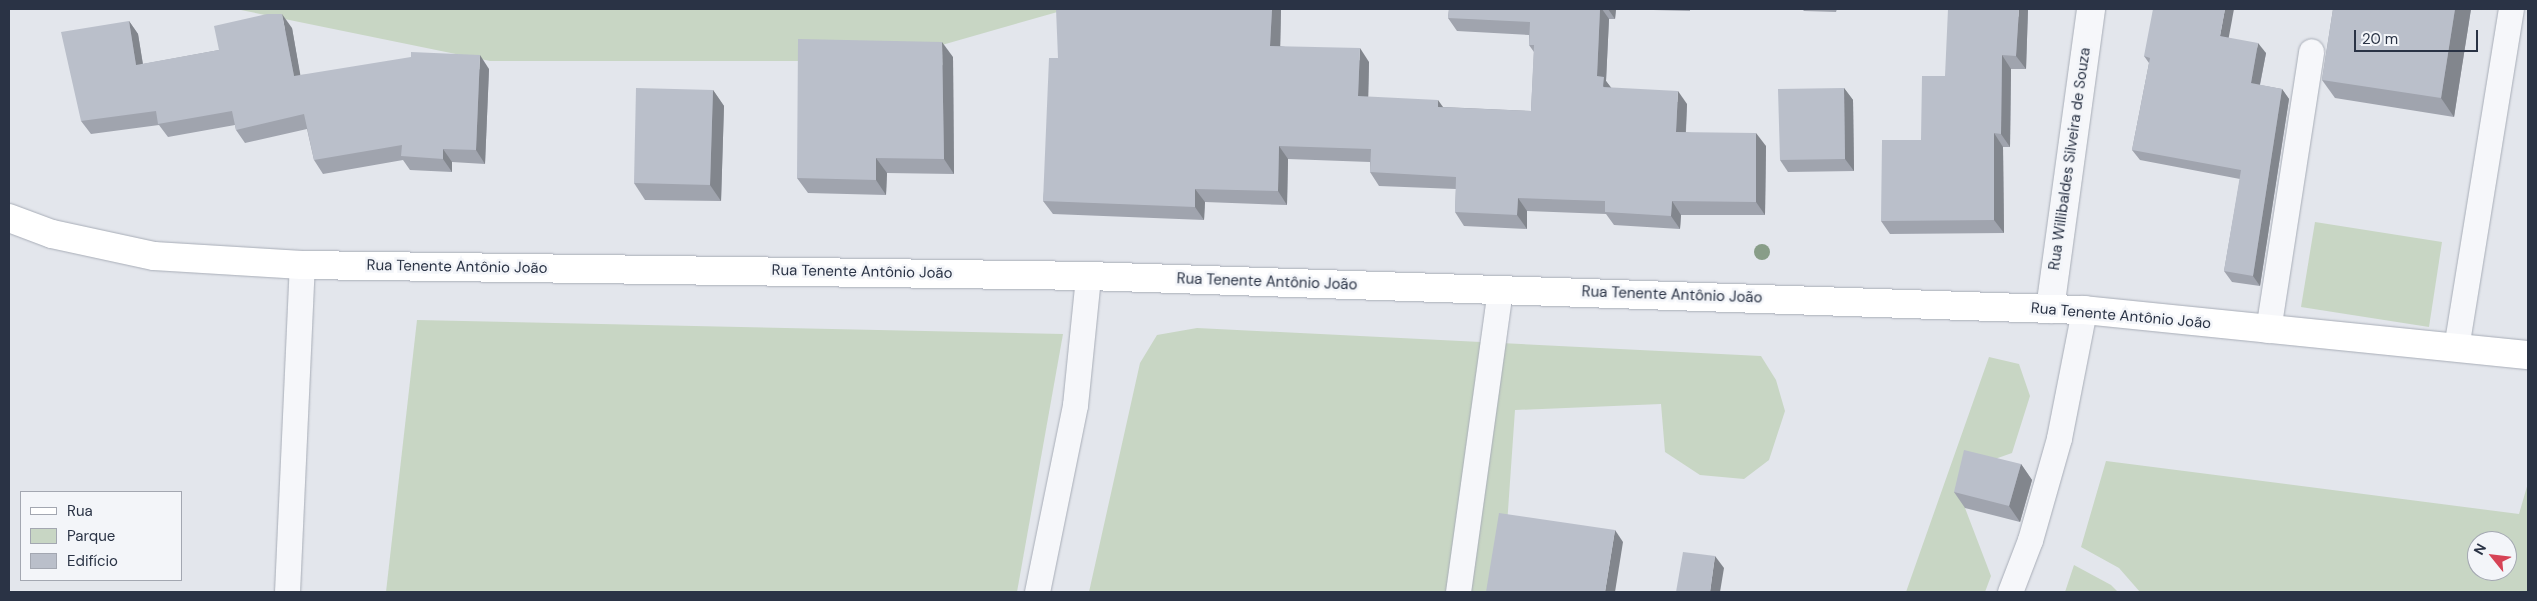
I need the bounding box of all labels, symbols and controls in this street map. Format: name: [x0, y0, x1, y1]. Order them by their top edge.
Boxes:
scale bar: [2357, 20, 2481, 52]
text: 20 m: [2362, 29, 2398, 49]
street label: Rua Willibaldes Silveira de Souza: [2045, 47, 2095, 271]
street label: Rua Tenente Antônio João: [366, 256, 548, 278]
street label: Rua Tenente Antônio João: [771, 261, 953, 283]
street label: Rua Tenente Antônio João: [1176, 270, 1358, 294]
street label: Rua Tenente Antônio João: [1581, 283, 1763, 307]
street label: Rua Tenente Antônio João: [2030, 299, 2212, 333]
legend: [20, 491, 182, 581]
text: Rua: [67, 501, 93, 521]
text: Parque: [67, 526, 115, 546]
north arrow: [2467, 531, 2517, 581]
text: N: [2469, 540, 2490, 558]
text: Edifício: [67, 551, 118, 571]

